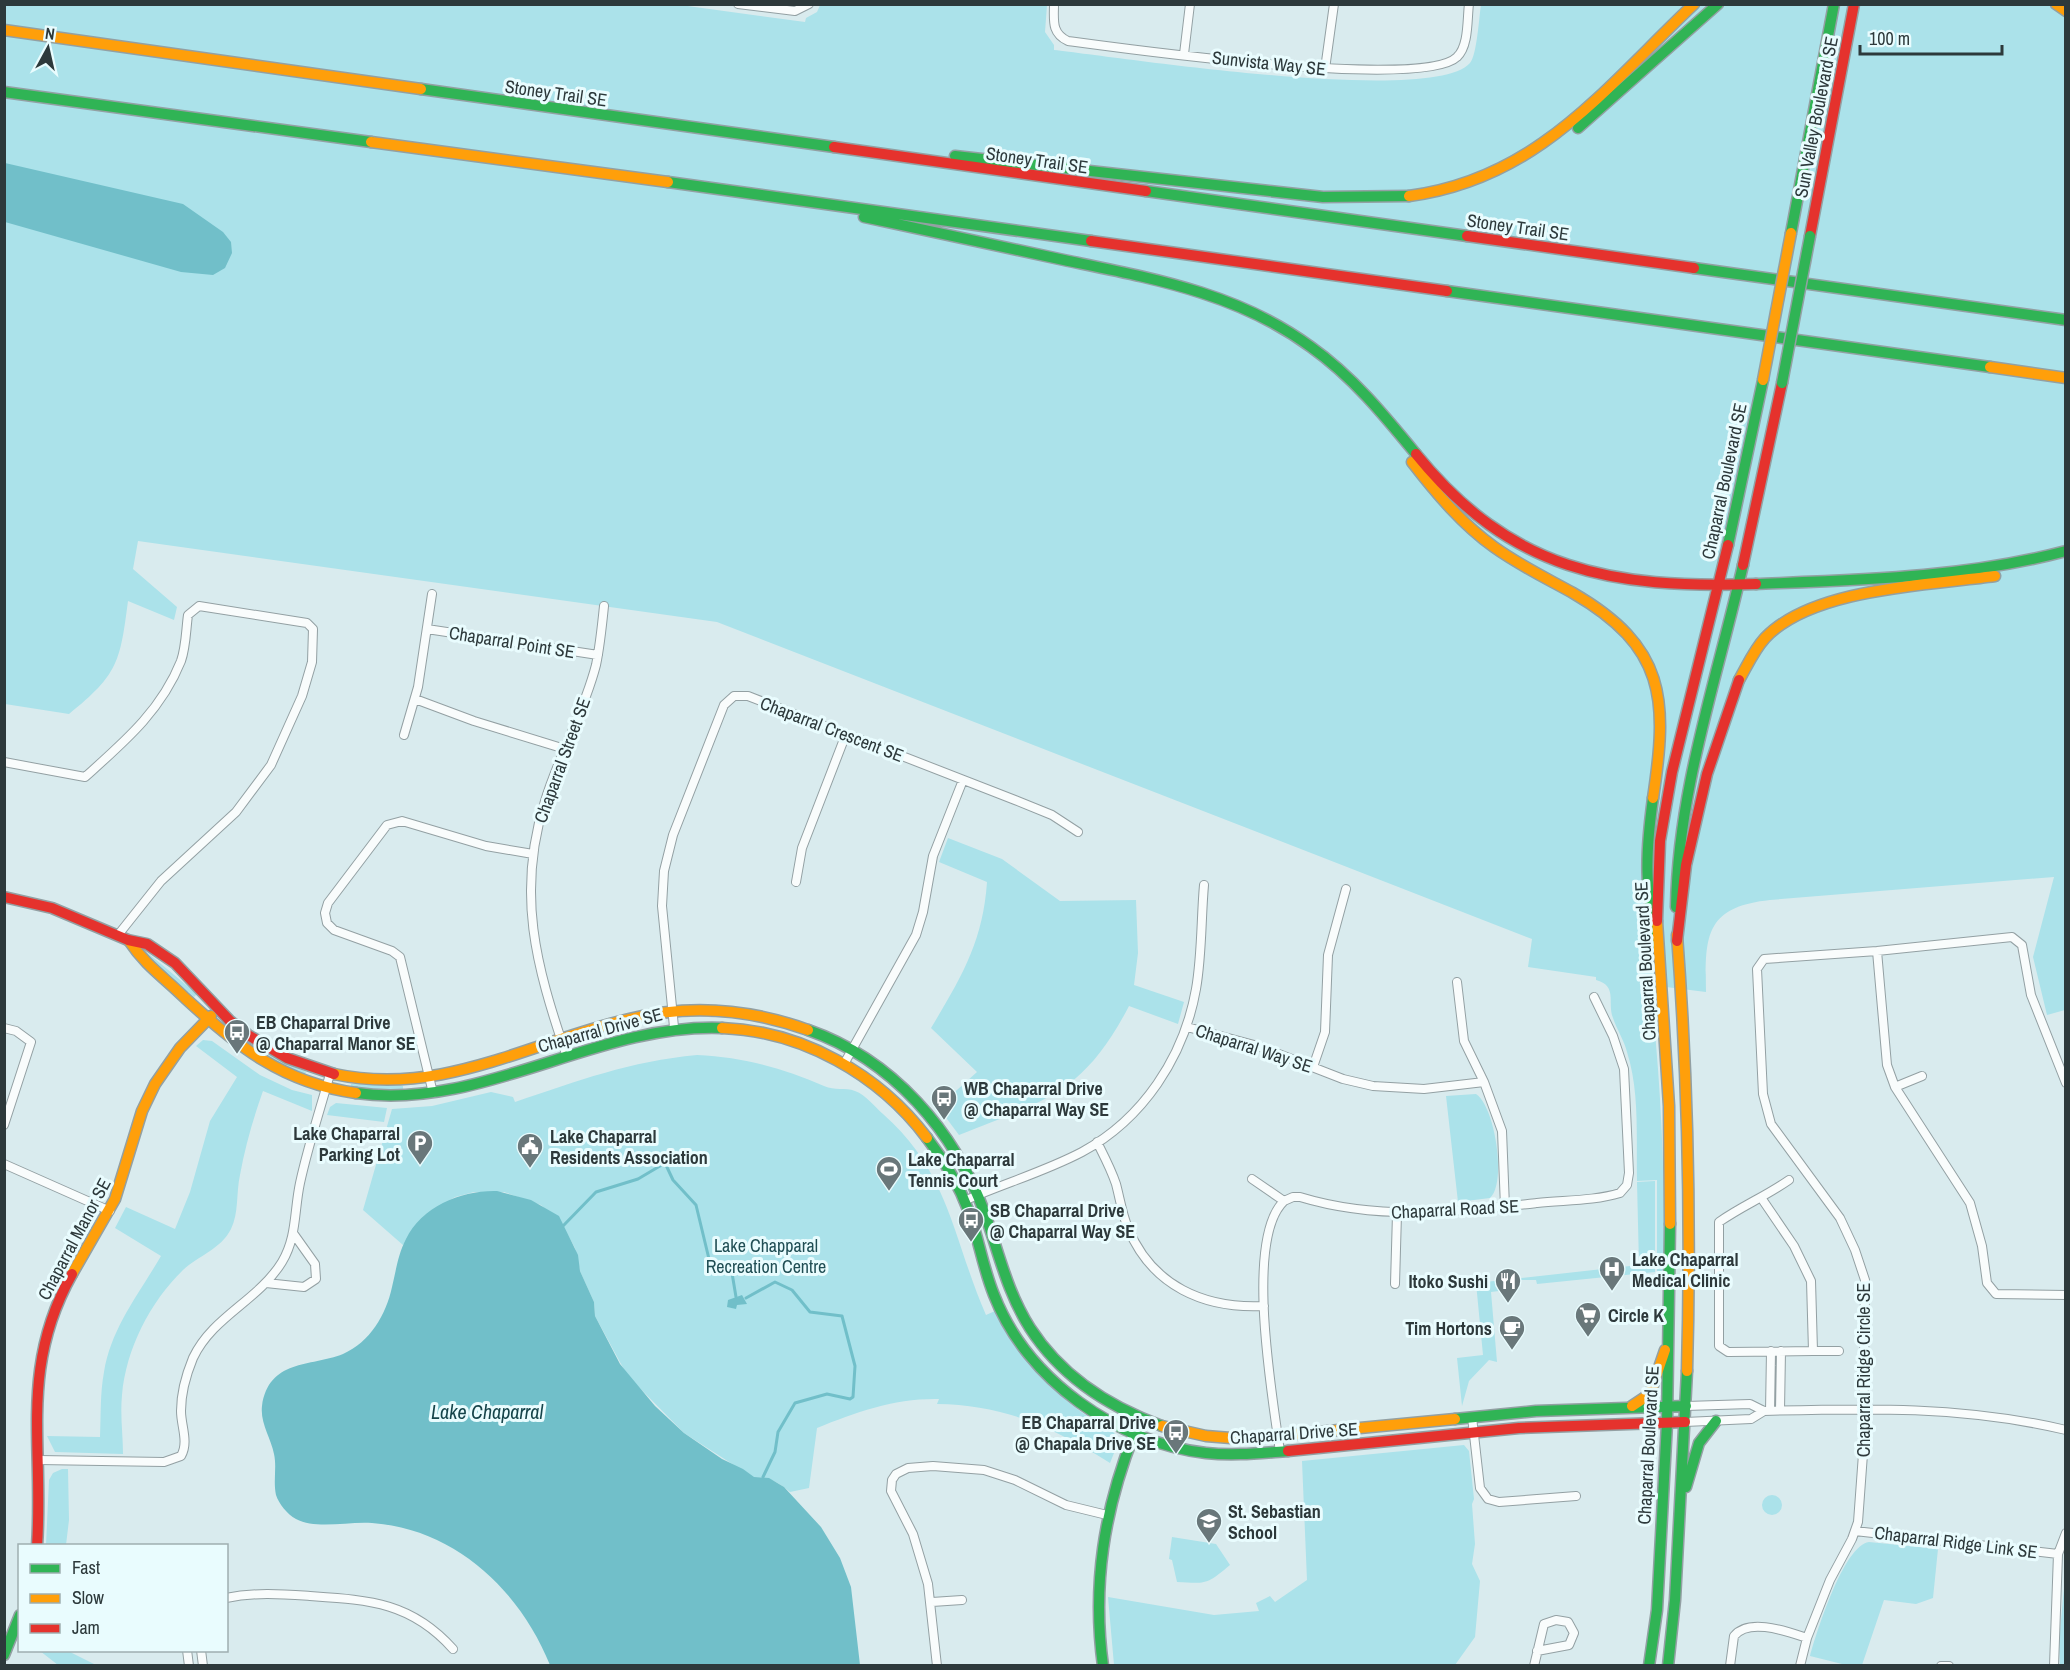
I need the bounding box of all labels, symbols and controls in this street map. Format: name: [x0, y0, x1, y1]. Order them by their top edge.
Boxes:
north arrow: [18, 18, 78, 78]
scale bar: [1860, 18, 2002, 56]
text: N: [44, 22, 56, 45]
text: 100 m: [1869, 26, 1910, 51]
street label: Sun Valley Boulevard SE: [1788, 34, 1844, 200]
street label: Sunvista Way SE: [1211, 45, 1327, 81]
street label: Stoney Trail SE: [503, 73, 609, 113]
street label: Stoney Trail SE: [984, 140, 1090, 180]
street label: Stoney Trail SE: [1465, 207, 1571, 247]
street label: Chaparral Boulevard SE: [1695, 401, 1753, 561]
street label: Chaparral Point SE: [447, 620, 577, 664]
street label: Chaparral Crescent SE: [757, 690, 907, 768]
street label: Chaparral Street SE: [528, 694, 596, 826]
street label: Chaparral Boulevard SE: [1628, 881, 1662, 1041]
street label: Chaparral Drive SE: [535, 1001, 665, 1059]
place label: EB Chaparral Drive @ Chaparral Manor SE: [256, 1010, 416, 1056]
bus stop icon: EB Chaparral Drive @ Chaparral Manor SE: [222, 1017, 252, 1055]
street label: Chaparral Way SE: [1192, 1017, 1316, 1079]
place label: WB Chaparral Drive @ Chaparral Way SE: [964, 1076, 1109, 1122]
bus stop icon: WB Chaparral Drive @ Chaparral Way SE: [929, 1083, 959, 1121]
place label: Lake Chaparral Parking Lot: [293, 1121, 400, 1167]
place label: Lake Chaparral Residents Association: [550, 1124, 708, 1170]
parking icon: Lake Chaparral Parking Lot: [405, 1128, 435, 1166]
public building icon: Lake Chaparral Residents Association: [515, 1131, 545, 1169]
place label: Lake Chaparral Tennis Court: [908, 1147, 1015, 1193]
sports icon: Lake Chaparral Tennis Court: [874, 1154, 904, 1192]
street label: Chaparral Manor SE: [31, 1174, 117, 1304]
street label: Chaparral Road SE: [1390, 1193, 1520, 1225]
place label: SB Chaparral Drive @ Chaparral Way SE: [990, 1198, 1135, 1244]
bus stop icon: SB Chaparral Drive @ Chaparral Way SE: [956, 1205, 986, 1243]
park label: Lake Chapparal Recreation Centre: [706, 1233, 826, 1279]
place label: Lake Chaparral Medical Clinic: [1632, 1247, 1739, 1293]
hospital icon: Lake Chaparral Medical Clinic: [1597, 1254, 1627, 1292]
restaurant icon: Itoko Sushi: [1493, 1266, 1523, 1304]
place label: Itoko Sushi: [1408, 1269, 1488, 1294]
street label: Chaparral Ridge Circle SE: [1851, 1283, 1876, 1457]
supermarket icon: Circle K: [1573, 1300, 1603, 1338]
place label: Circle K: [1608, 1303, 1664, 1328]
cafe icon: Tim Hortons: [1497, 1313, 1527, 1351]
place label: Tim Hortons: [1405, 1316, 1492, 1341]
street label: Chaparral Boulevard SE: [1631, 1365, 1665, 1525]
water label: Lake Chaparral: [431, 1398, 543, 1425]
place label: EB Chaparral Drive @ Chapala Drive SE: [1015, 1410, 1156, 1456]
street label: Chaparral Drive SE: [1229, 1416, 1359, 1450]
bus stop icon: EB Chaparral Drive @ Chapala Drive SE: [1161, 1417, 1191, 1455]
place label: St. Sebastian School: [1228, 1499, 1321, 1545]
school or university icon: St. Sebastian School: [1194, 1506, 1224, 1544]
street label: Chaparral Ridge Link SE: [1873, 1520, 2039, 1564]
legend: [18, 1544, 228, 1652]
text: Fast: [72, 1555, 100, 1580]
text: Slow: [72, 1585, 104, 1610]
text: Jam: [72, 1615, 100, 1640]

